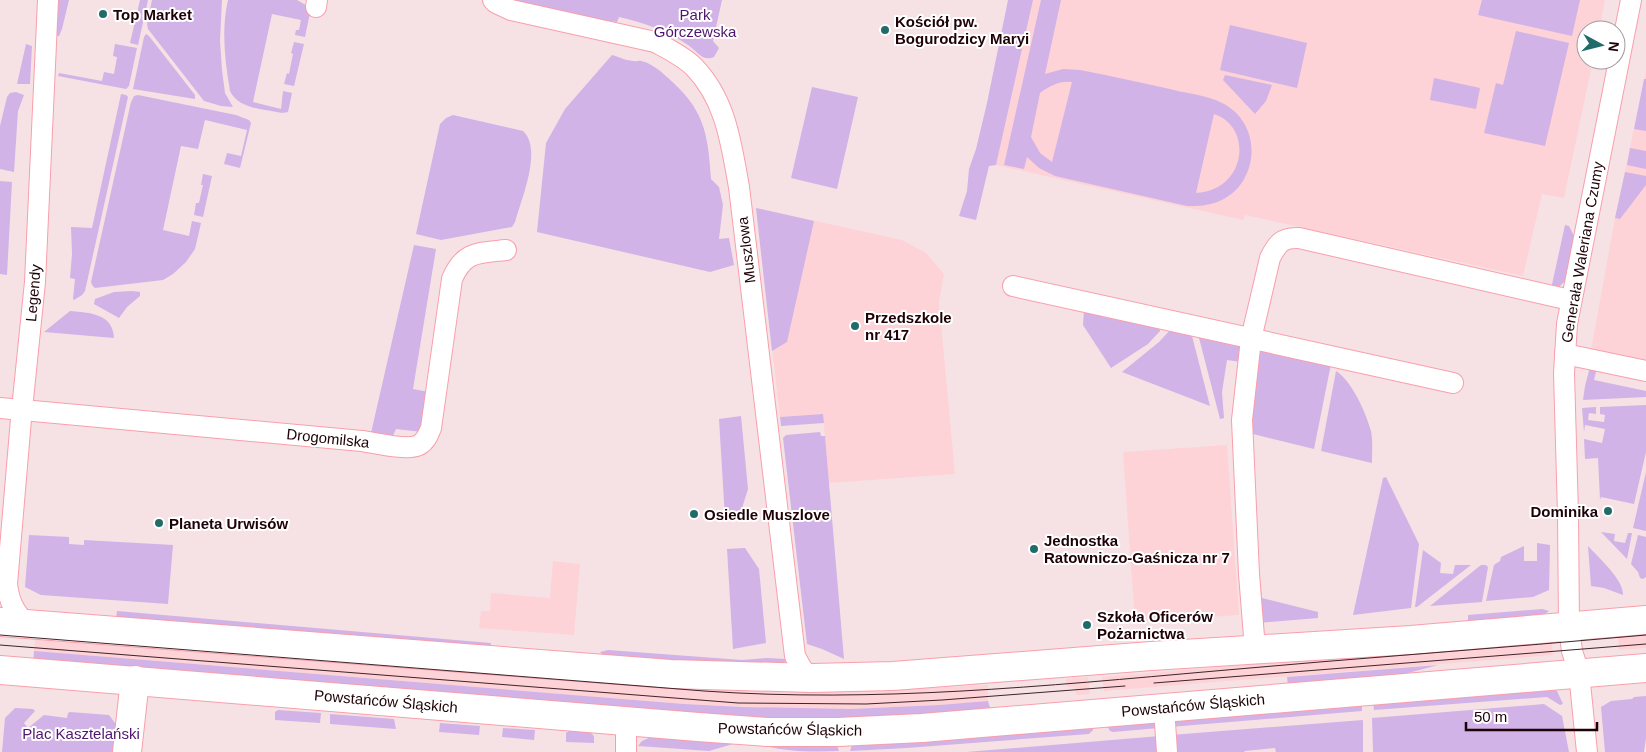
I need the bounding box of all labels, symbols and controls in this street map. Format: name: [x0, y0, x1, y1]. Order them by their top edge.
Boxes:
place label: Top Market: [113, 6, 192, 23]
park label: Park Górczewska: [654, 6, 737, 40]
marker: Top Market: [97, 8, 109, 20]
place label: Kościół pw. Bogurodzicy Maryi: [895, 13, 1029, 47]
north arrow: [1576, 20, 1626, 70]
marker: Kościół pw. Bogurodzicy Maryi: [879, 24, 891, 36]
text: N: [1605, 41, 1622, 53]
street label: Generała Waleriana Czumy: [1558, 160, 1606, 344]
street label: Muszlowa: [733, 215, 759, 284]
street label: Legendy: [22, 263, 44, 322]
place label: Przedszkole nr 417: [865, 309, 952, 343]
marker: Przedszkole nr 417: [849, 320, 861, 332]
street label: Drogomilska: [286, 425, 371, 451]
place label: Dominika: [1530, 503, 1599, 520]
marker: Dominika: [1602, 505, 1614, 517]
place label: Osiedle Muszlove: [704, 506, 830, 523]
marker: Osiedle Muszlove: [688, 508, 700, 520]
place label: Planeta Urwisów: [169, 515, 289, 532]
marker: Planeta Urwisów: [153, 517, 165, 529]
place label: Jednostka Ratowniczo-Gaśnicza nr 7: [1044, 532, 1230, 566]
marker: Jednostka Ratowniczo-Gaśnicza nr 7: [1028, 543, 1040, 555]
place label: Szkoła Oficerów Pożarnictwa: [1097, 608, 1213, 642]
marker: Szkoła Oficerów Pożarnictwa: [1081, 619, 1093, 631]
street label: Powstańców Śląskich: [313, 686, 459, 716]
street label: Powstańców Śląskich: [1120, 690, 1266, 720]
scale bar: [1466, 700, 1597, 732]
text: 50 m: [1474, 708, 1507, 725]
street label: Powstańców Śląskich: [718, 719, 862, 739]
park label: Plac Kasztelański: [22, 725, 140, 742]

